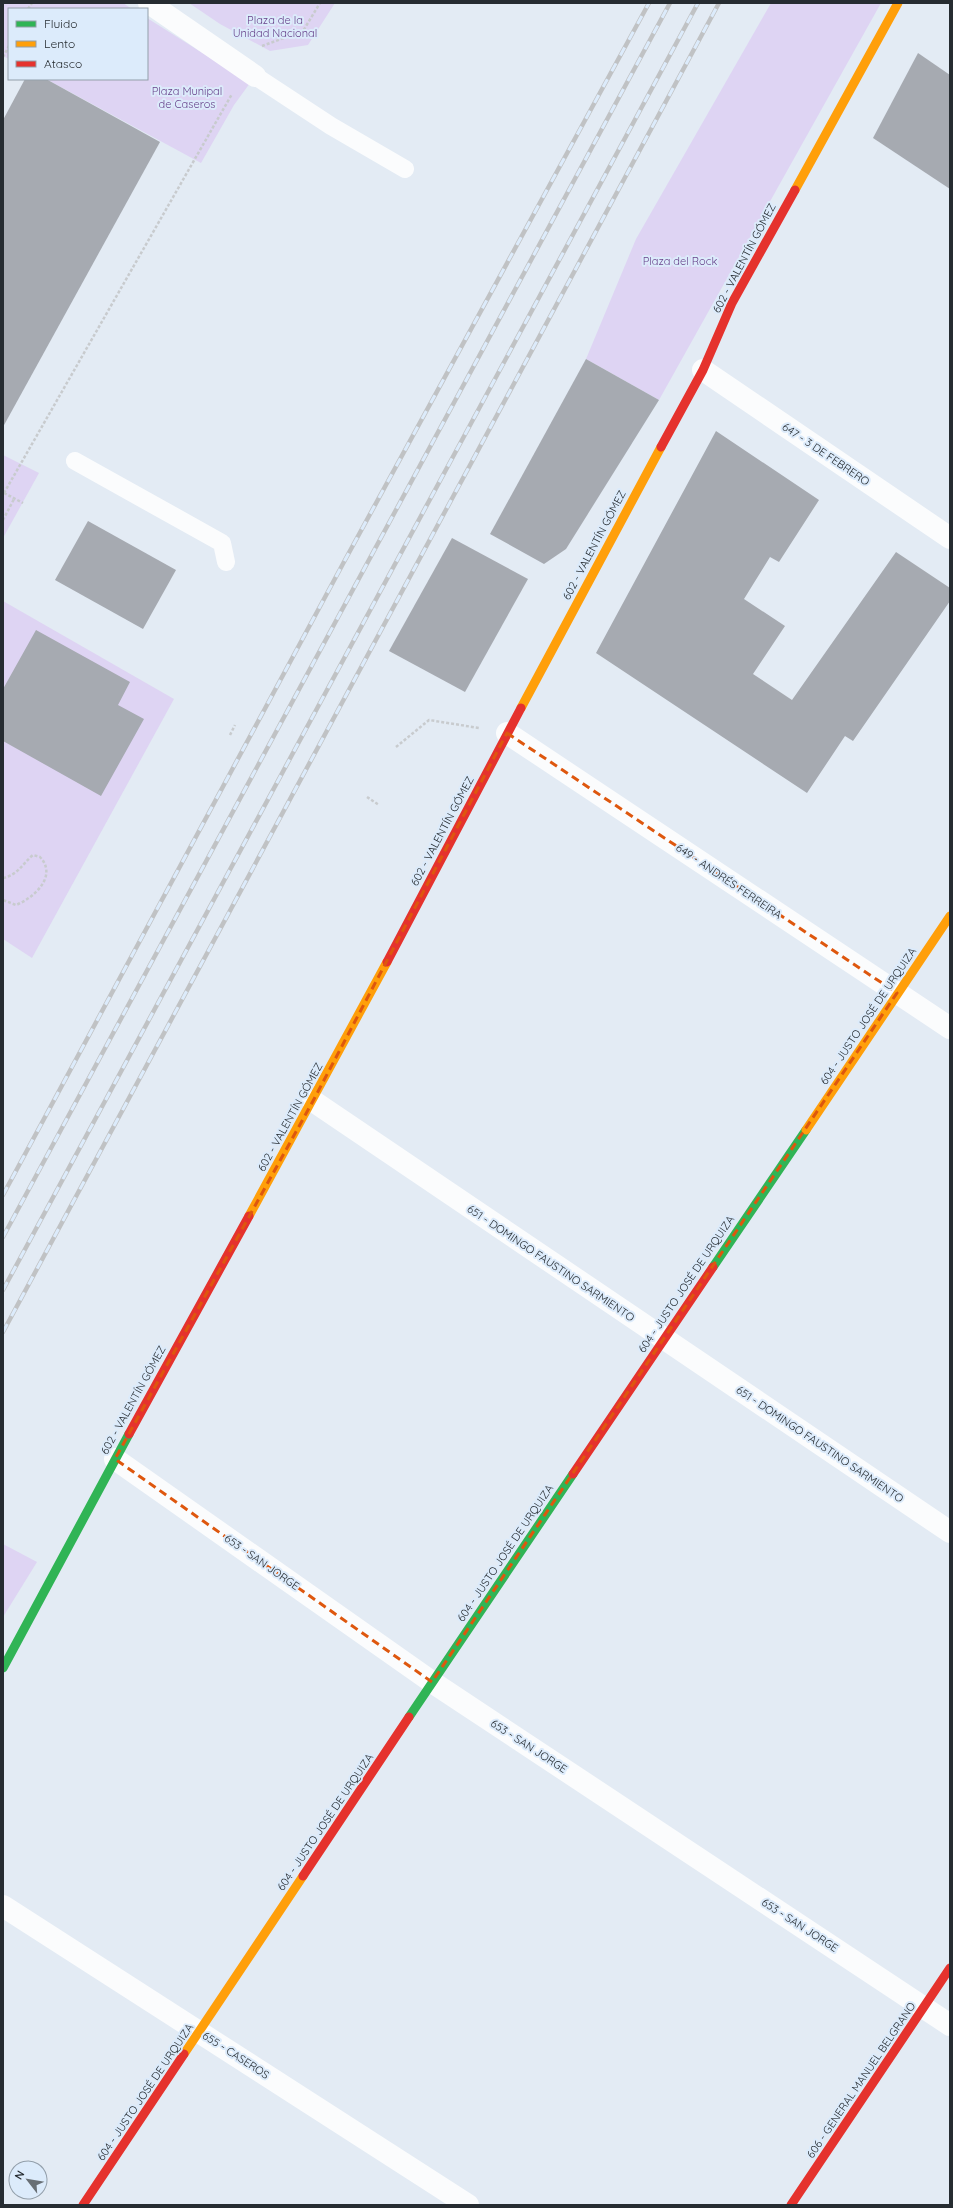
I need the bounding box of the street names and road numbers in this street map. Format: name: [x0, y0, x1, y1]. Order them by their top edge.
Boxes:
street label: 602 - VALENTÍN GÓMEZ: [709, 201, 779, 315]
street label: 647 - 3 DE FEBRERO: [780, 420, 872, 488]
street label: 602 - VALENTÍN GÓMEZ: [559, 488, 629, 602]
street label: 602 - VALENTÍN GÓMEZ: [407, 774, 477, 888]
street label: 649 - ANDRÉS FERREIRA: [673, 840, 785, 922]
street label: 604 - JUSTO JOSÉ DE URQUIZA: [817, 945, 919, 1087]
street label: 602 - VALENTÍN GÓMEZ: [254, 1060, 326, 1174]
street label: 651 - DOMINGO FAUSTINO SARMIENTO: [465, 1202, 637, 1324]
street label: 604 - JUSTO JOSÉ DE URQUIZA: [635, 1213, 737, 1355]
street label: 602 - VALENTÍN GÓMEZ: [97, 1343, 169, 1457]
street label: 651 - DOMINGO FAUSTINO SARMIENTO: [734, 1383, 906, 1505]
street label: 604 - JUSTO JOSÉ DE URQUIZA: [454, 1482, 556, 1624]
street label: 653 - SAN JORGE: [222, 1531, 302, 1593]
street label: 653 - SAN JORGE: [488, 1716, 570, 1776]
street label: 604 - JUSTO JOSÉ DE URQUIZA: [274, 1751, 376, 1893]
street label: 653 - SAN JORGE: [759, 1895, 841, 1955]
street label: 606 - GENERAL MANUEL BELGRANO: [803, 1999, 919, 2161]
street label: 604 - JUSTO JOSÉ DE URQUIZA: [94, 2021, 196, 2163]
street label: 655 - CASEROS: [200, 2028, 272, 2082]

